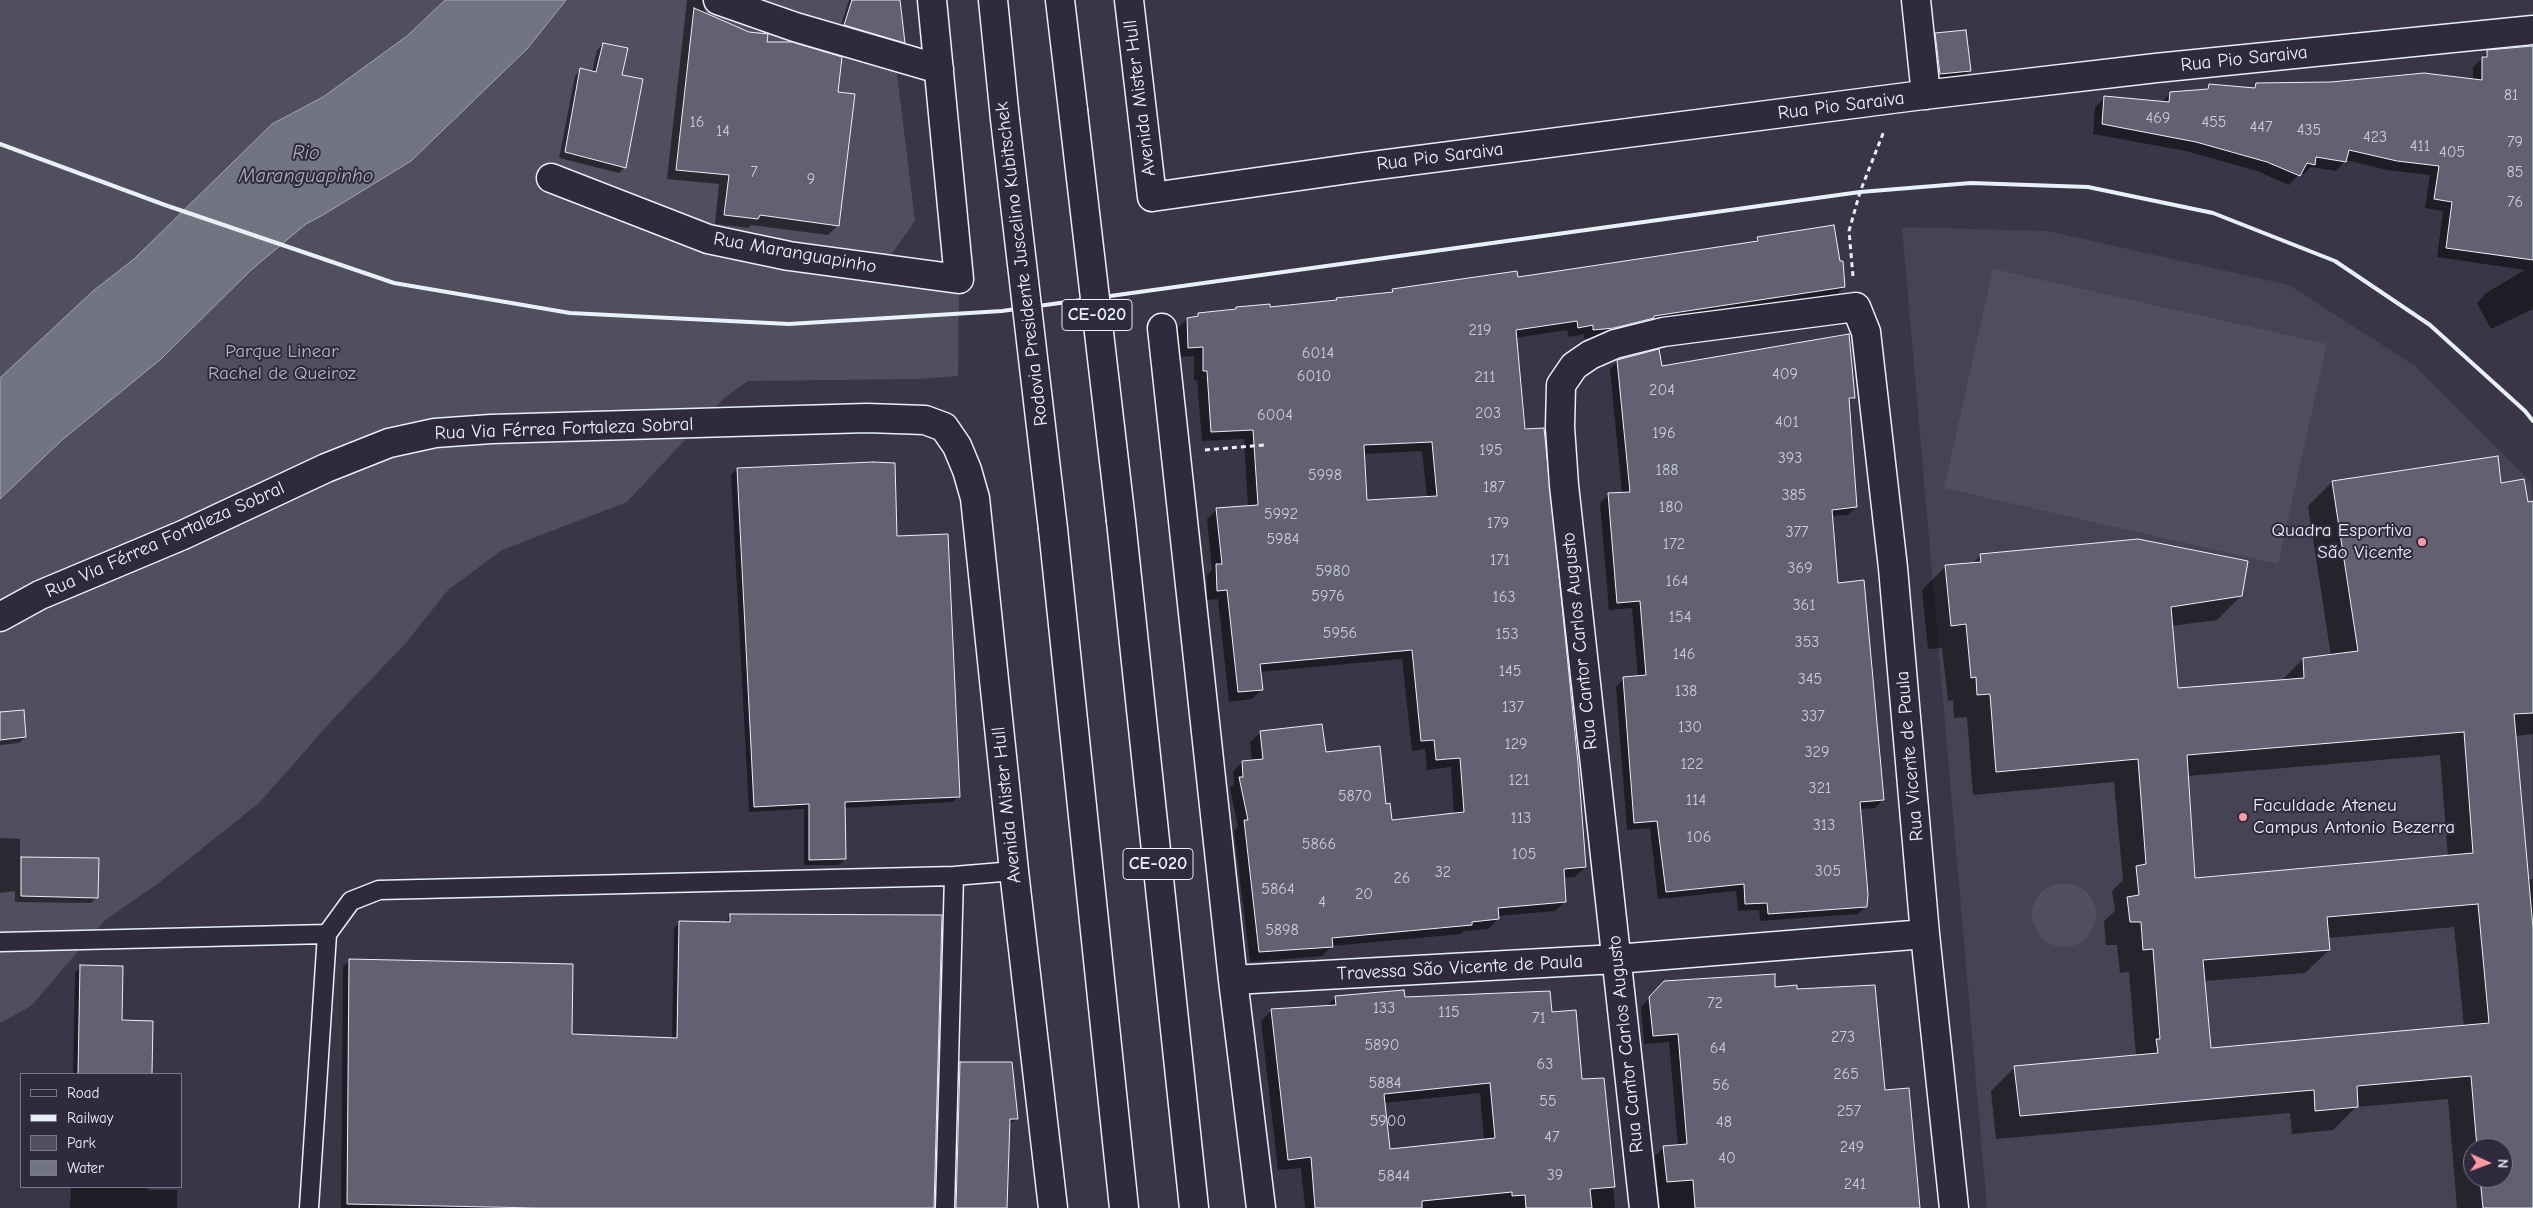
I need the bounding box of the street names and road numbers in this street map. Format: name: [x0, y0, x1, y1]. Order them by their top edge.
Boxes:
street label: Avenida Mister Hull: [1119, 19, 1161, 177]
street label: Rua Pio Saraiva: [2179, 41, 2309, 77]
street label: Rua Pio Saraiva: [1776, 87, 1906, 125]
street label: Rodovia Presidente Juscelino Kubitschek: [991, 101, 1053, 427]
street label: Rua Pio Saraiva: [1375, 138, 1505, 176]
street label: Rua Maranguapinho: [712, 227, 878, 279]
road number: CE-020: [1062, 300, 1132, 330]
street label: Rua Via Férrea Fortaleza Sobral: [434, 413, 694, 445]
street label: Rua Via Férrea Fortaleza Sobral: [42, 477, 288, 603]
street label: Rua Cantor Carlos Augusto: [1557, 531, 1603, 751]
street label: Rua Vicente de Paula: [1891, 670, 1929, 842]
street label: Avenida Mister Hull: [987, 726, 1027, 884]
road number: CE-020: [1123, 849, 1193, 880]
street label: Rua Cantor Carlos Augusto: [1603, 934, 1649, 1154]
street label: Travessa São Vicente de Paula: [1336, 950, 1584, 986]

